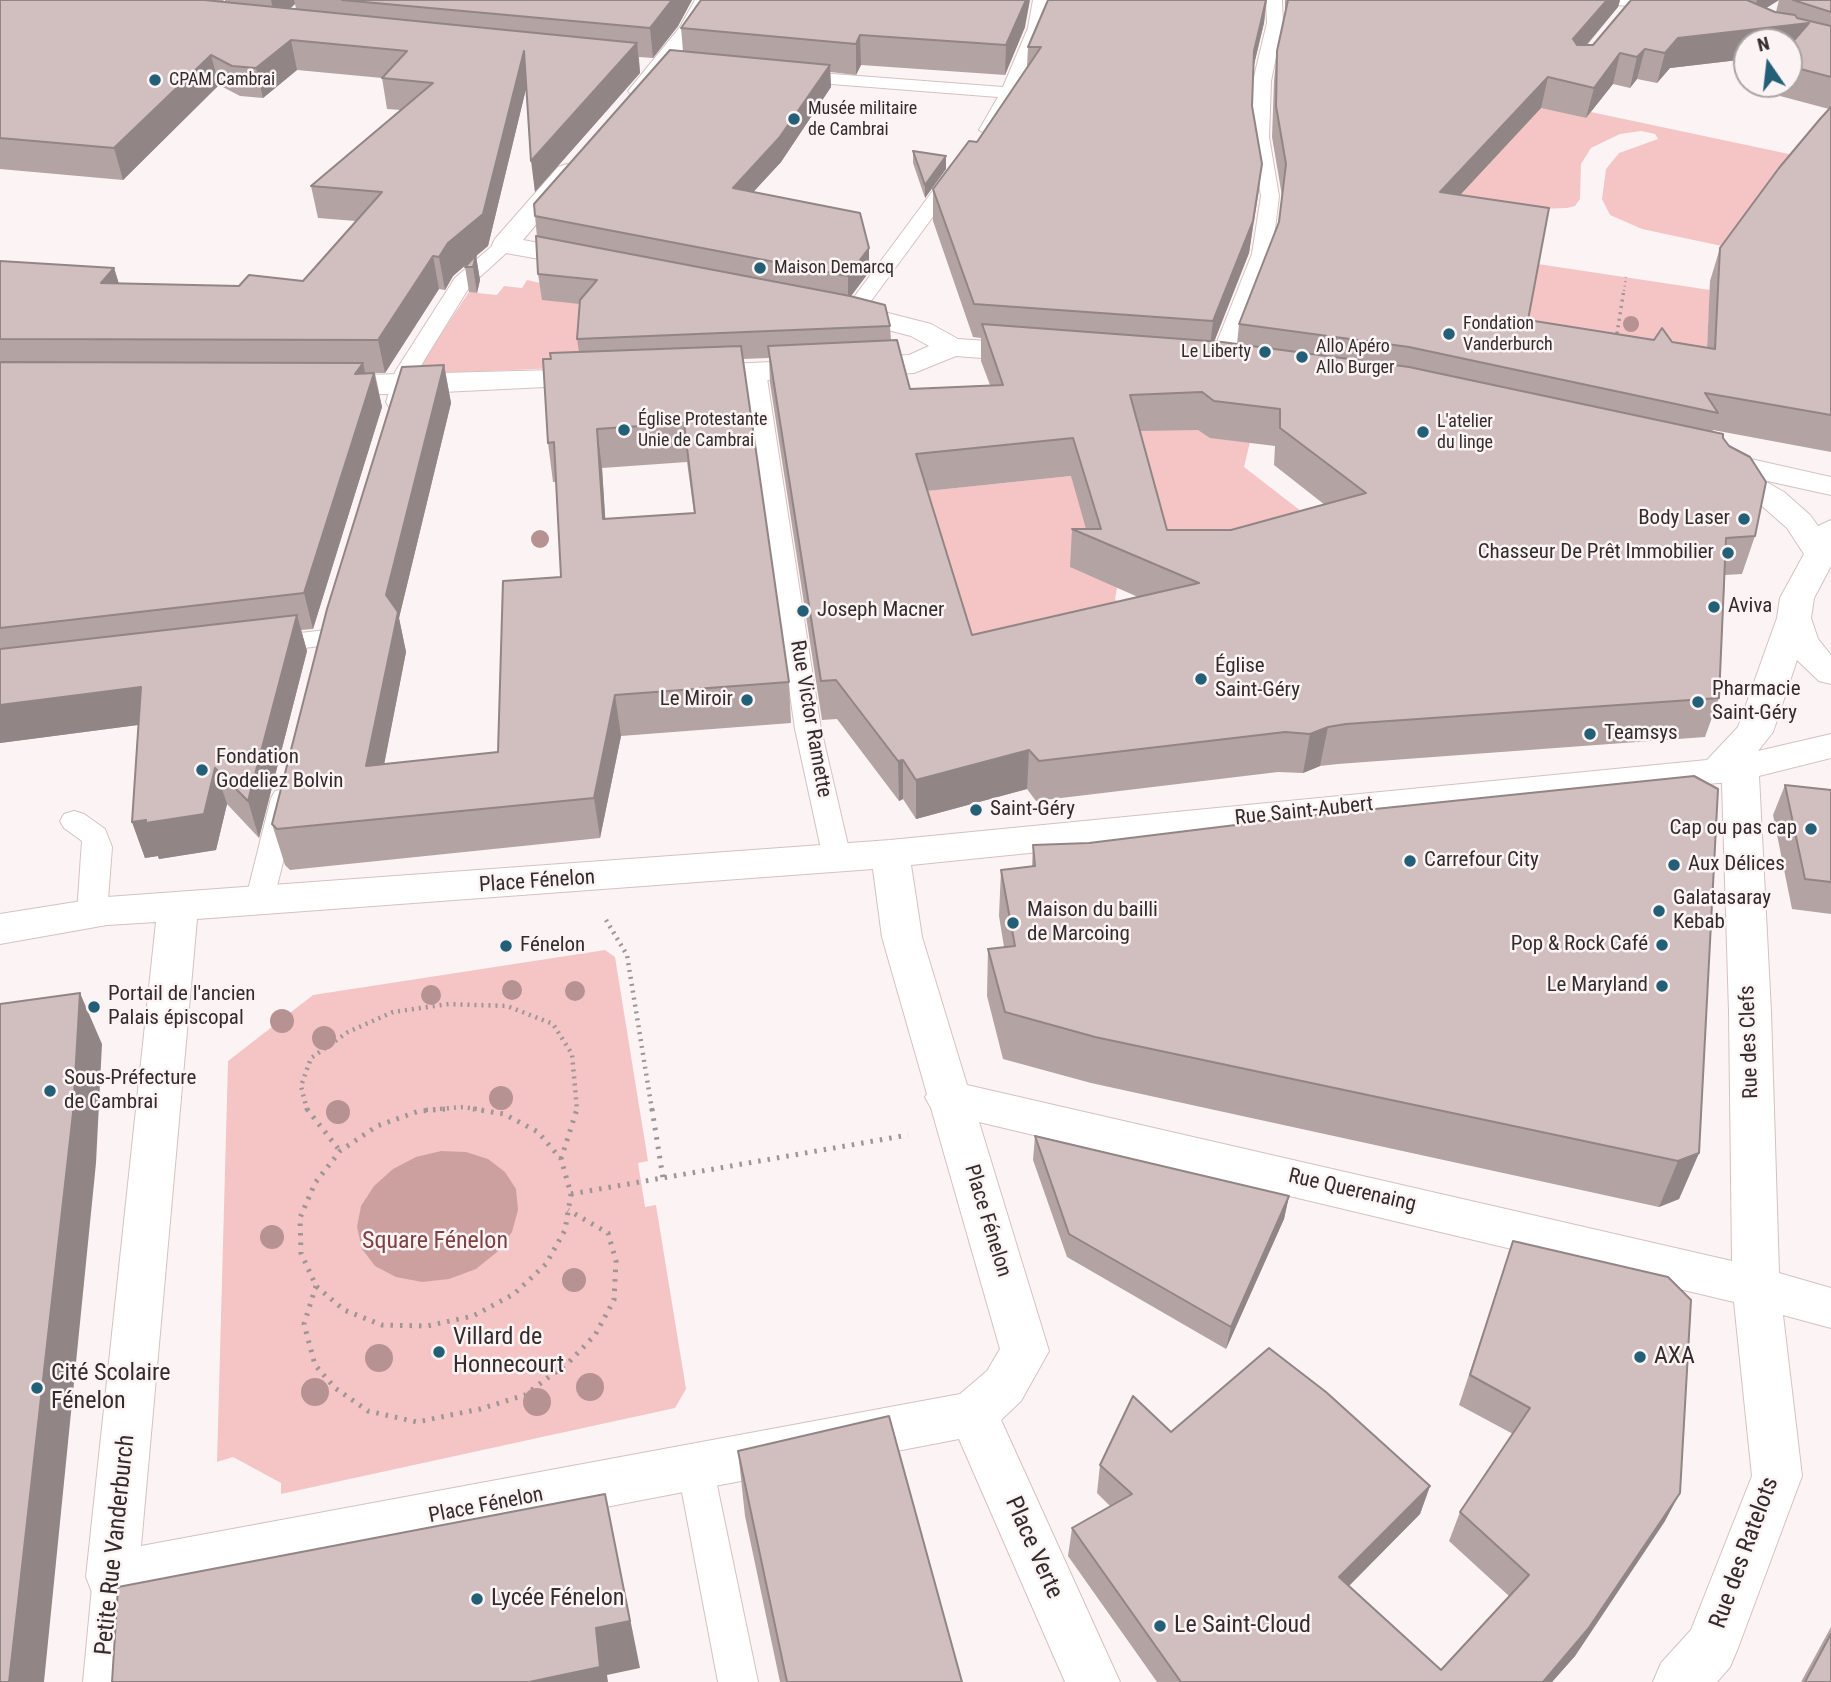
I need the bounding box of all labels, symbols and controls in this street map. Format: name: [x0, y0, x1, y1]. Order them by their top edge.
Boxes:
north arrow: [1733, 28, 1803, 98]
text: N: [1755, 32, 1772, 57]
place label: CPAM Cambrai: [169, 69, 275, 91]
marker: CPAM Cambrai: [147, 72, 163, 88]
place label: Musée militaire de Cambrai: [808, 98, 917, 140]
marker: Musée militaire de Cambrai: [786, 111, 802, 127]
place label: Maison Demarcq: [774, 257, 894, 279]
marker: Maison Demarcq: [752, 260, 768, 276]
place label: Fondation Vanderburch: [1463, 313, 1553, 356]
marker: Fondation Vanderburch: [1441, 326, 1457, 342]
place label: Allo Apéro Allo Burger: [1316, 336, 1394, 378]
place label: Le Liberty: [1181, 341, 1251, 363]
marker: Le Liberty: [1257, 344, 1273, 360]
marker: Allo Apéro Allo Burger: [1294, 349, 1310, 365]
place label: Église Protestante Unie de Cambrai: [638, 409, 767, 452]
place label: L'atelier du linge: [1437, 411, 1493, 453]
marker: Église Protestante Unie de Cambrai: [616, 422, 632, 438]
marker: L'atelier du linge: [1415, 424, 1431, 440]
place label: Body Laser: [1638, 506, 1730, 532]
marker: Body Laser: [1736, 511, 1752, 527]
place label: Chasseur De Prêt Immobilier: [1478, 540, 1714, 566]
marker: Chasseur De Prêt Immobilier: [1720, 545, 1736, 561]
place label: Aviva: [1728, 594, 1772, 620]
place label: Joseph Macner: [817, 598, 944, 624]
marker: Aviva: [1706, 599, 1722, 615]
marker: Joseph Macner: [795, 603, 811, 619]
street label: Rue Victor Ramette: [784, 638, 836, 800]
place label: Église Saint-Géry: [1215, 654, 1300, 704]
marker: Église Saint-Géry: [1193, 671, 1209, 687]
place label: Pharmacie Saint-Géry: [1712, 677, 1800, 727]
place label: Le Miroir: [660, 687, 733, 713]
marker: Le Miroir: [739, 692, 755, 708]
marker: Pharmacie Saint-Géry: [1690, 694, 1706, 710]
place label: Teamsys: [1604, 721, 1678, 747]
marker: Teamsys: [1582, 726, 1598, 742]
place label: Fondation Godeliez Bolvin: [216, 745, 344, 795]
marker: Fondation Godeliez Bolvin: [194, 762, 210, 778]
street label: Rue Saint-Aubert: [1234, 792, 1374, 832]
place label: Saint-Géry: [990, 797, 1075, 823]
marker: Saint-Géry: [968, 802, 984, 818]
place label: Cap ou pas cap: [1669, 816, 1797, 842]
marker: Cap ou pas cap: [1803, 821, 1819, 837]
place label: Carrefour City: [1424, 848, 1539, 874]
place label: Aux Délices: [1688, 852, 1785, 878]
marker: Carrefour City: [1402, 853, 1418, 869]
marker: Aux Délices: [1666, 857, 1682, 873]
street label: Place Fénelon: [478, 865, 596, 899]
place label: Galatasaray Kebab: [1673, 886, 1771, 936]
place label: Maison du bailli de Marcoing: [1027, 898, 1158, 948]
marker: Galatasaray Kebab: [1651, 903, 1667, 919]
marker: Maison du bailli de Marcoing: [1005, 915, 1021, 931]
place label: Pop & Rock Café: [1511, 932, 1648, 958]
place label: Fénelon: [520, 933, 585, 959]
marker: Pop & Rock Café: [1654, 937, 1670, 953]
marker: Fénelon: [498, 938, 514, 954]
place label: Le Maryland: [1547, 973, 1648, 999]
marker: Le Maryland: [1654, 978, 1670, 994]
place label: Portail de l'ancien Palais épiscopal: [108, 982, 256, 1032]
street label: Rue des Clefs: [1735, 985, 1765, 1099]
marker: Portail de l'ancien Palais épiscopal: [86, 999, 102, 1015]
place label: Sous-Préfecture de Cambrai: [64, 1066, 196, 1116]
marker: Sous-Préfecture de Cambrai: [42, 1083, 58, 1099]
street label: Place Fénelon: [958, 1162, 1016, 1280]
street label: Rue Querenaing: [1286, 1164, 1418, 1218]
park label: Square Fénelon: [362, 1228, 508, 1256]
place label: Villard de Honnecourt: [453, 1324, 564, 1380]
place label: AXA: [1654, 1343, 1695, 1371]
marker: Villard de Honnecourt: [431, 1344, 447, 1360]
marker: AXA: [1632, 1349, 1648, 1365]
place label: Cité Scolaire Fénelon: [51, 1360, 170, 1416]
marker: Cité Scolaire Fénelon: [29, 1380, 45, 1396]
street label: Petite Rue Vanderburch: [90, 1433, 142, 1657]
street label: Rue des Ratelots: [1704, 1473, 1786, 1633]
street label: Place Fénelon: [427, 1483, 545, 1529]
street label: Place Verte: [998, 1493, 1068, 1603]
place label: Lycée Fénelon: [491, 1585, 624, 1613]
marker: Lycée Fénelon: [469, 1591, 485, 1607]
place label: Le Saint-Cloud: [1174, 1612, 1311, 1640]
marker: Le Saint-Cloud: [1152, 1618, 1168, 1634]

